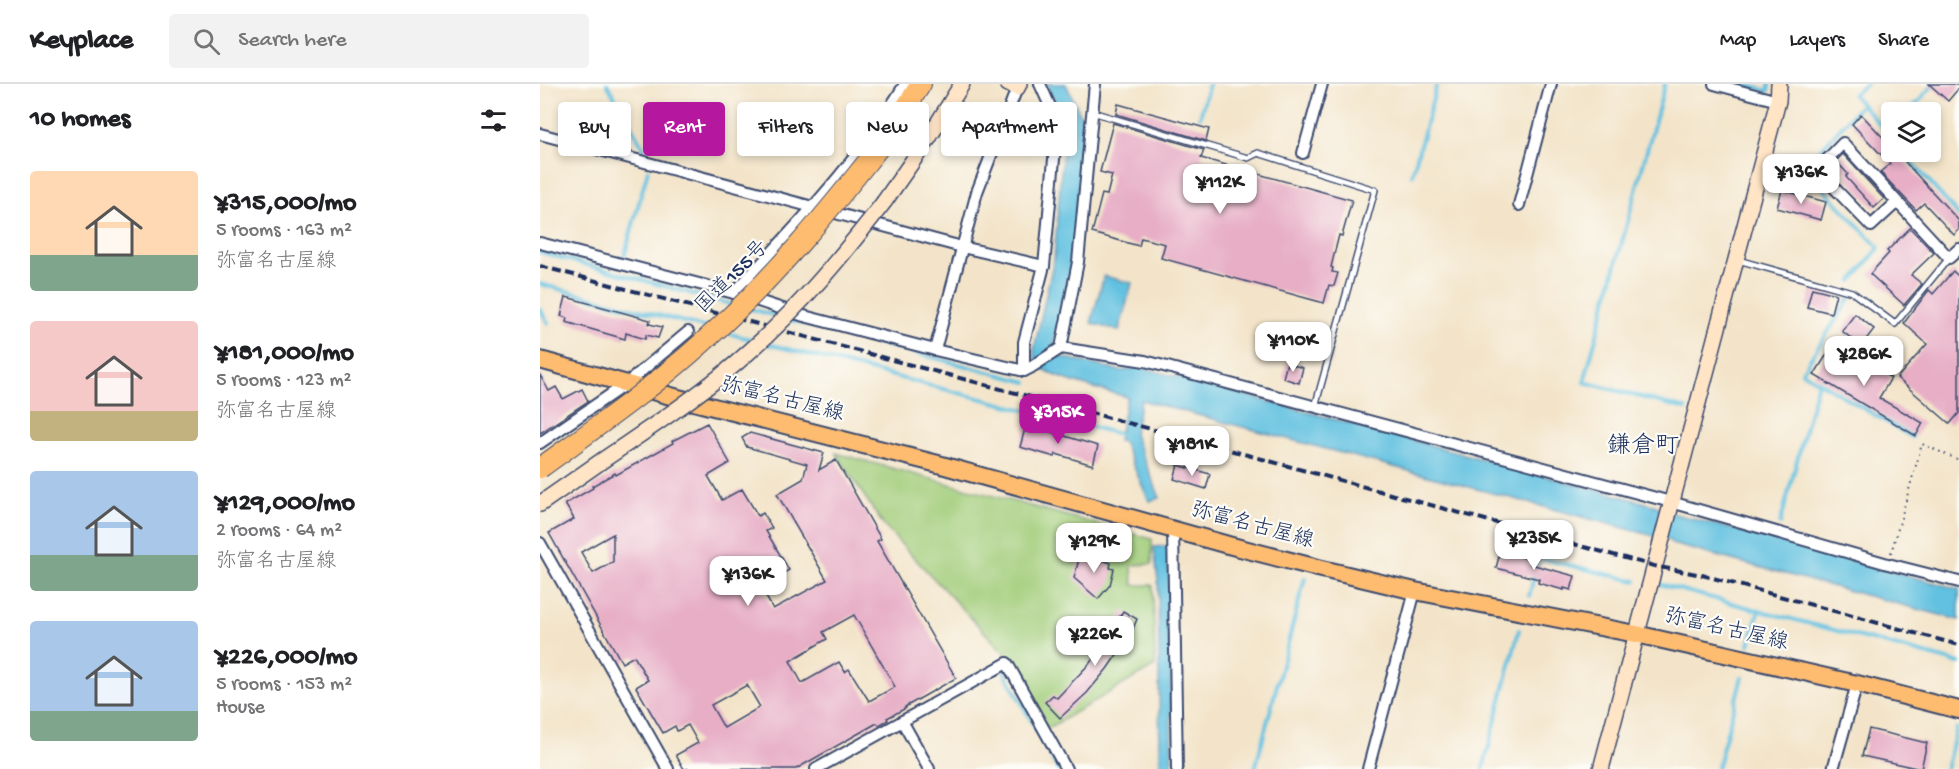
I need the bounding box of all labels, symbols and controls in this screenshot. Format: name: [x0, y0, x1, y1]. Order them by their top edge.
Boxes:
search box: [169, 14, 589, 68]
text: Keyplace: [30, 25, 133, 58]
icon: search: [190, 25, 223, 58]
text: Search here: [238, 28, 347, 54]
text: Map: [1720, 29, 1756, 54]
text: Layers: [1789, 29, 1845, 54]
text: Share: [1878, 29, 1929, 54]
chip: Buy: [558, 102, 631, 156]
chip: Rent: [643, 102, 725, 156]
chip: Filters: [737, 102, 834, 156]
chip: New: [846, 102, 929, 156]
chip: Apartment: [941, 102, 1077, 156]
map controls: [1881, 102, 1941, 162]
button: layers: [1881, 102, 1941, 162]
icon: filters: [477, 104, 510, 137]
text: 10 homes: [30, 105, 130, 136]
pin: ¥136K: [1759, 154, 1843, 205]
text: ¥136K: [1777, 162, 1825, 185]
pin: ¥112K: [1178, 164, 1262, 215]
text: ¥112K: [1197, 172, 1243, 195]
text: ¥315,000/mo: [216, 189, 356, 220]
icon: home: [78, 195, 150, 267]
text: 5 rooms · 163 m²: [216, 220, 352, 243]
street label: 国道155号: [690, 235, 775, 320]
text: 弥富名古屋線: [216, 251, 336, 274]
pin: ¥110K: [1251, 322, 1335, 373]
text: ¥110K: [1269, 330, 1317, 353]
pin: ¥286K: [1822, 336, 1906, 387]
text: ¥181,000/mo: [216, 339, 354, 370]
text: ¥286K: [1838, 344, 1890, 367]
icon: home: [78, 345, 150, 417]
text: 5 rooms · 123 m²: [216, 370, 352, 393]
street label: 弥富名古屋線: [718, 373, 846, 428]
pin: ¥315K: [1016, 394, 1100, 445]
text: 弥富名古屋線: [216, 401, 336, 424]
text: ¥315K: [1033, 402, 1083, 425]
pin: ¥181K: [1150, 426, 1234, 477]
district label: 鎌倉町: [1607, 432, 1679, 462]
text: ¥181K: [1168, 434, 1216, 457]
text: ¥129,000/mo: [216, 489, 355, 520]
icon: home: [78, 495, 150, 567]
street label: 弥富名古屋線: [1188, 498, 1316, 555]
text: 2 rooms · 64 m²: [216, 520, 342, 543]
pin: ¥235K: [1492, 520, 1576, 571]
pin: ¥129K: [1052, 523, 1136, 574]
text: ¥235K: [1509, 528, 1560, 551]
text: ¥129K: [1070, 531, 1118, 554]
text: 弥富名古屋線: [216, 551, 336, 574]
pin: ¥136K: [706, 556, 790, 607]
text: ¥136K: [724, 564, 772, 587]
street label: 弥富名古屋線: [1662, 604, 1790, 657]
pin: ¥226K: [1053, 616, 1137, 667]
text: ¥226K: [1070, 624, 1120, 647]
text: ¥226,000/mo: [216, 643, 357, 674]
icon: home: [78, 645, 150, 717]
text: 5 rooms · 153 m²: [216, 674, 352, 697]
text: House: [216, 697, 265, 720]

